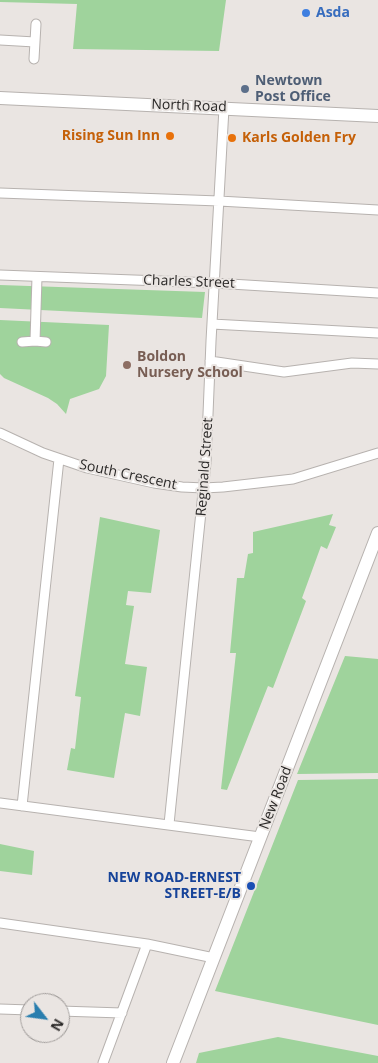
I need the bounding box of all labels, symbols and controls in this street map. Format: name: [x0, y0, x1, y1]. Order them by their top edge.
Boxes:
place label: Asda: [316, 5, 350, 21]
marker: Asda: [300, 7, 312, 19]
place label: Newtown Post Office: [255, 73, 331, 105]
marker: Newtown Post Office: [239, 83, 251, 95]
street label: North Road: [151, 96, 227, 116]
place label: Rising Sun Inn: [62, 128, 160, 144]
marker: Rising Sun Inn: [164, 130, 176, 142]
place label: Karls Golden Fry: [242, 130, 356, 146]
marker: Karls Golden Fry: [226, 132, 238, 144]
street label: Charles Street: [143, 272, 235, 292]
place label: Boldon Nursery School: [137, 349, 243, 382]
marker: Boldon Nursery School: [121, 359, 133, 371]
street label: Reginald Street: [193, 417, 217, 517]
street label: South Crescent: [78, 456, 178, 494]
street label: New Road: [256, 764, 296, 832]
place label: NEW ROAD-ERNEST STREET-E/B: [108, 870, 241, 902]
marker: NEW ROAD-ERNEST STREET-E/B: [245, 880, 257, 892]
north arrow: [20, 993, 70, 1043]
text: N: [46, 1016, 69, 1035]

